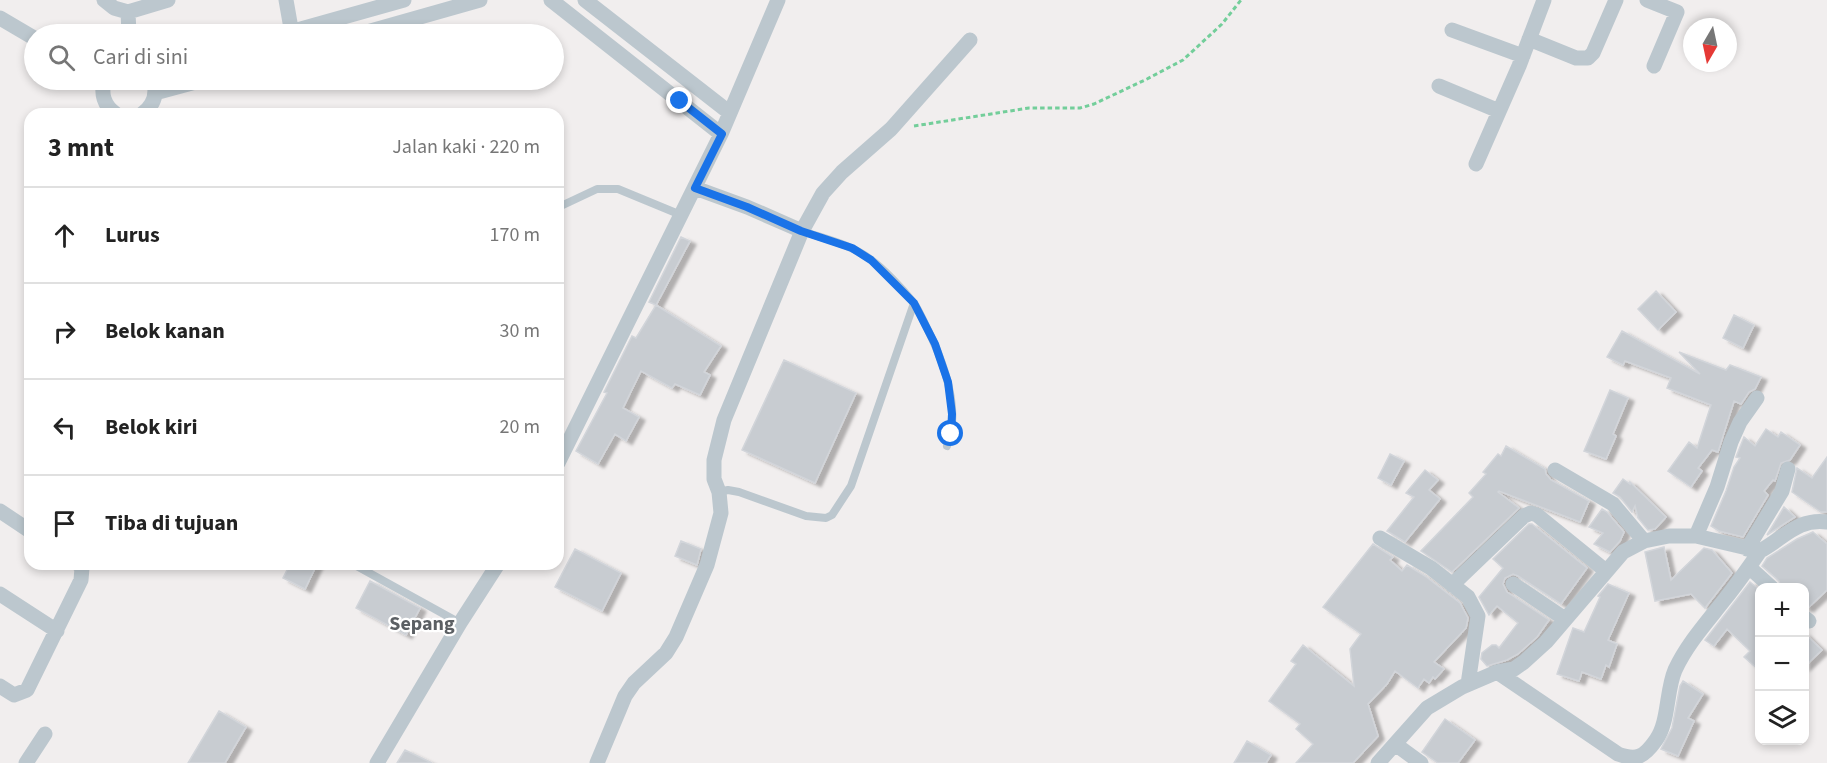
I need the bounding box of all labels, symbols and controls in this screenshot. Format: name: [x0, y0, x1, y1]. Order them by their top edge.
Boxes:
north arrow: [1683, 18, 1737, 72]
search box: [24, 24, 564, 90]
icon: search: [45, 41, 78, 74]
text: Cari di sini: [93, 41, 188, 73]
route end: [666, 87, 692, 113]
text: 3 mnt: [48, 129, 114, 166]
text: Jalan kaki · 220 m: [392, 133, 540, 161]
icon: ahead: [48, 219, 81, 252]
text: Lurus: [105, 219, 160, 251]
text: 170 m: [490, 221, 540, 249]
icon: right: [48, 315, 81, 348]
text: Belok kanan: [105, 315, 225, 347]
text: 30 m: [500, 317, 540, 345]
icon: left: [48, 411, 81, 444]
text: Belok kiri: [105, 411, 198, 443]
text: 20 m: [500, 413, 540, 441]
route start: [937, 420, 963, 446]
icon: arrive: [48, 507, 81, 540]
text: Tiba di tujuan: [105, 507, 238, 539]
map controls: [1755, 583, 1809, 745]
button: +: [1755, 583, 1809, 637]
district label: Sepang: [389, 610, 455, 638]
button: −: [1755, 637, 1809, 691]
button: layers: [1755, 691, 1809, 745]

